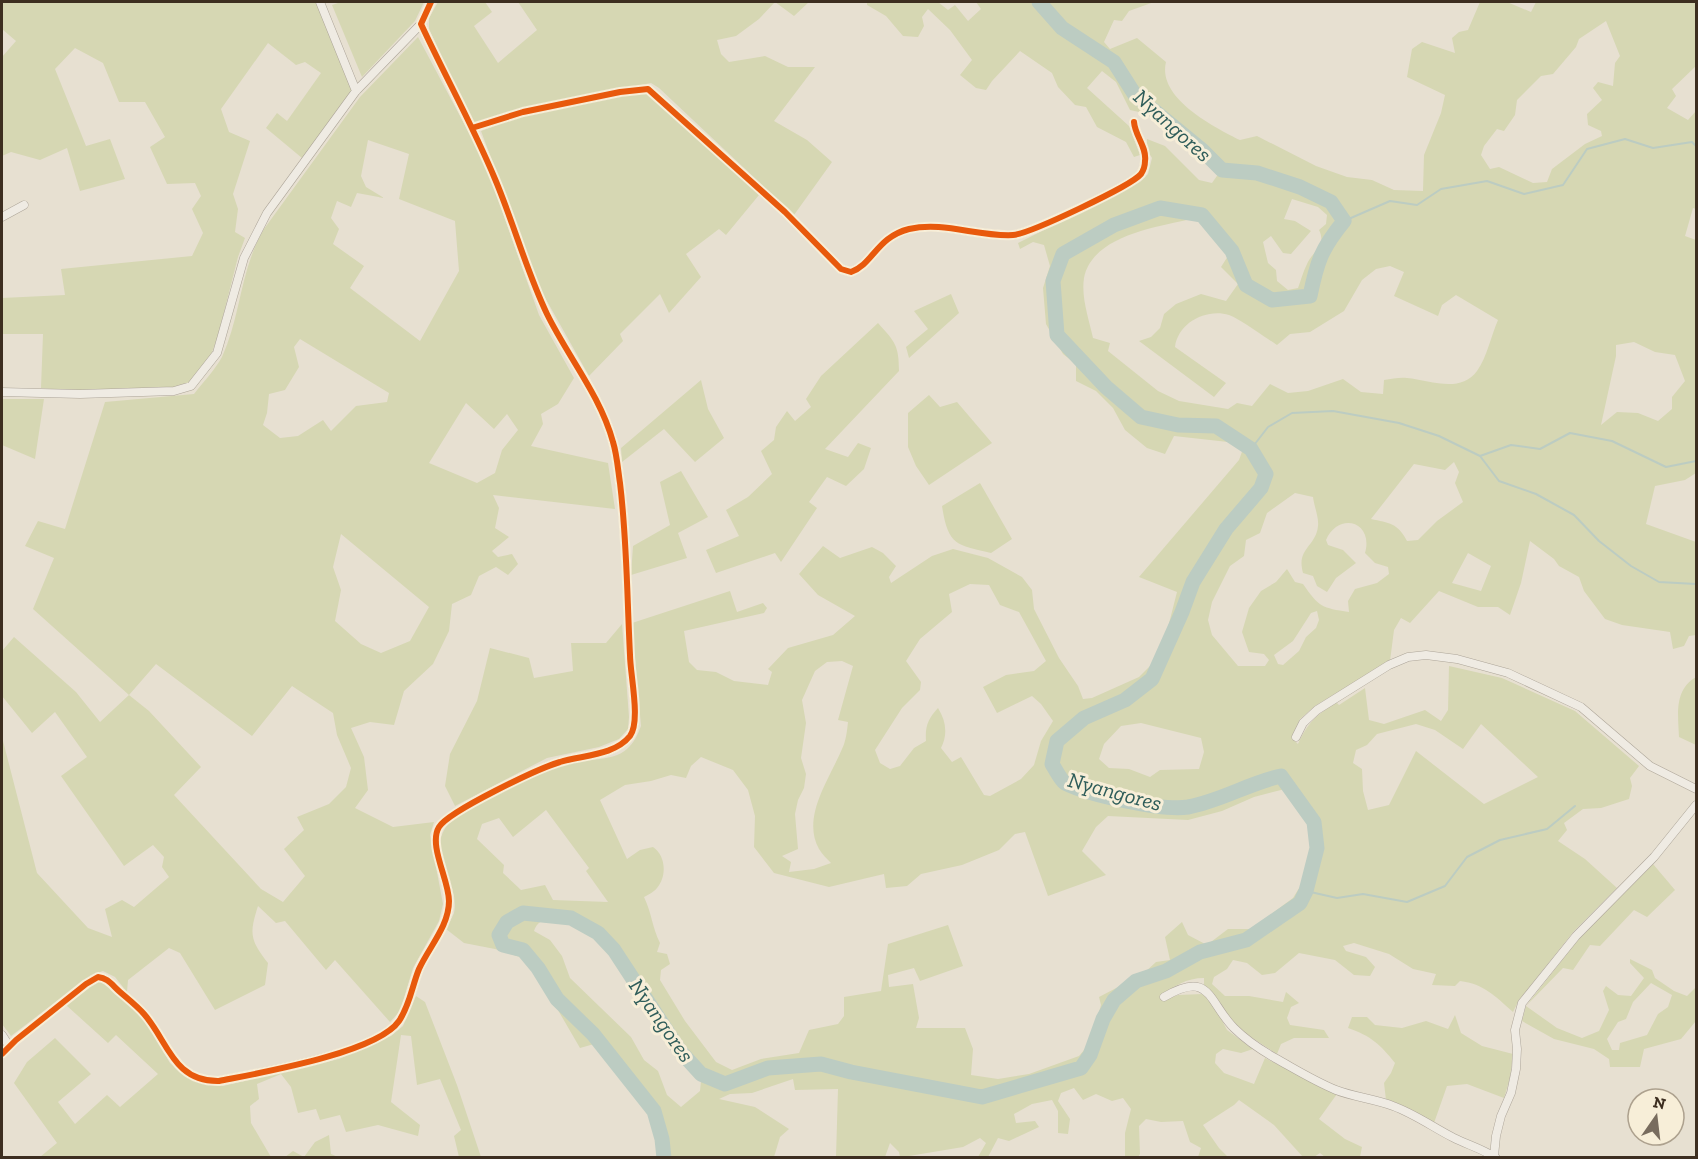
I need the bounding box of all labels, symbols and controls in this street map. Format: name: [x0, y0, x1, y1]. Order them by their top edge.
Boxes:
water label: Nyangores: [1128, 83, 1217, 168]
water label: Nyangores: [1065, 766, 1165, 817]
water label: Nyangores: [623, 973, 700, 1067]
north arrow: [1626, 1087, 1686, 1147]
text: N: [1651, 1092, 1668, 1114]

